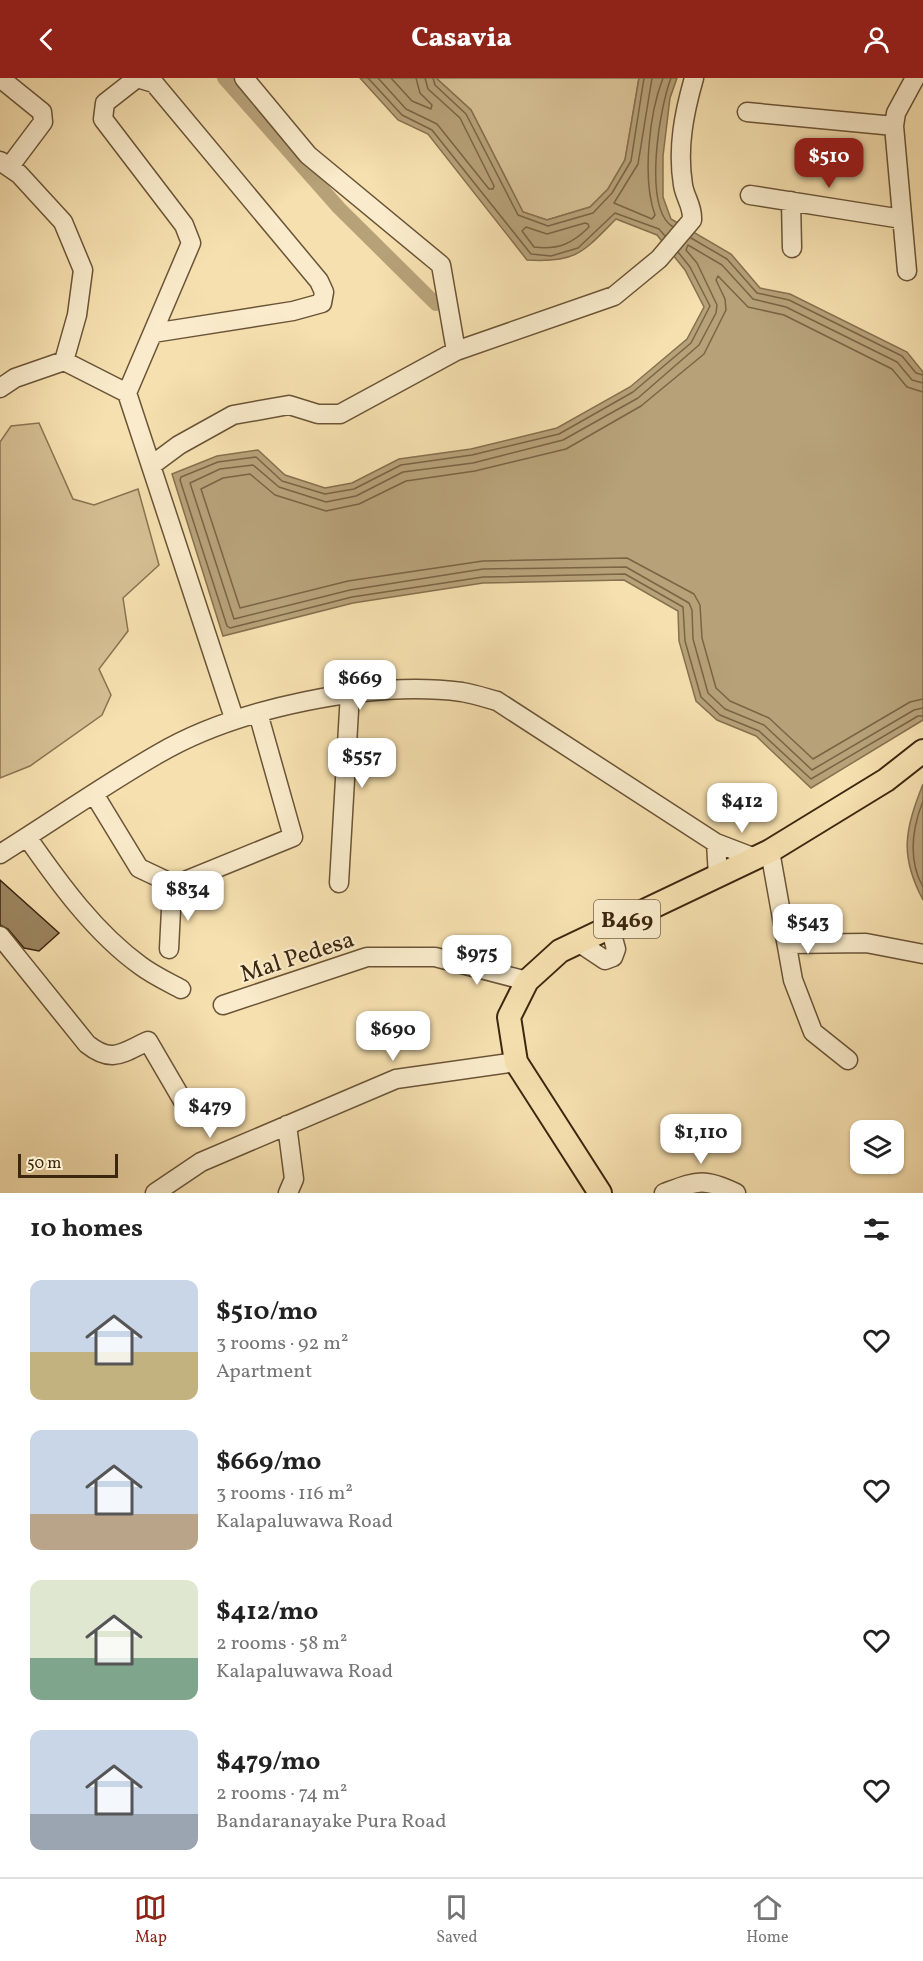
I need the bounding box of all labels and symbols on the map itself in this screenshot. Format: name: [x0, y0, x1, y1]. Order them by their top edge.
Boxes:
pin: $510: [793, 138, 865, 189]
pin: $669: [324, 660, 396, 711]
pin: $557: [326, 738, 398, 789]
pin: $412: [706, 783, 778, 834]
pin: $834: [152, 871, 224, 922]
road number: B469: [594, 900, 660, 938]
pin: $543: [772, 904, 844, 955]
street label: Mal Pedesa: [236, 923, 359, 992]
pin: $975: [441, 935, 513, 986]
pin: $690: [357, 1011, 429, 1062]
pin: $479: [174, 1088, 246, 1139]
pin: $1,110: [652, 1114, 750, 1165]
scale bar: [18, 1151, 118, 1178]

